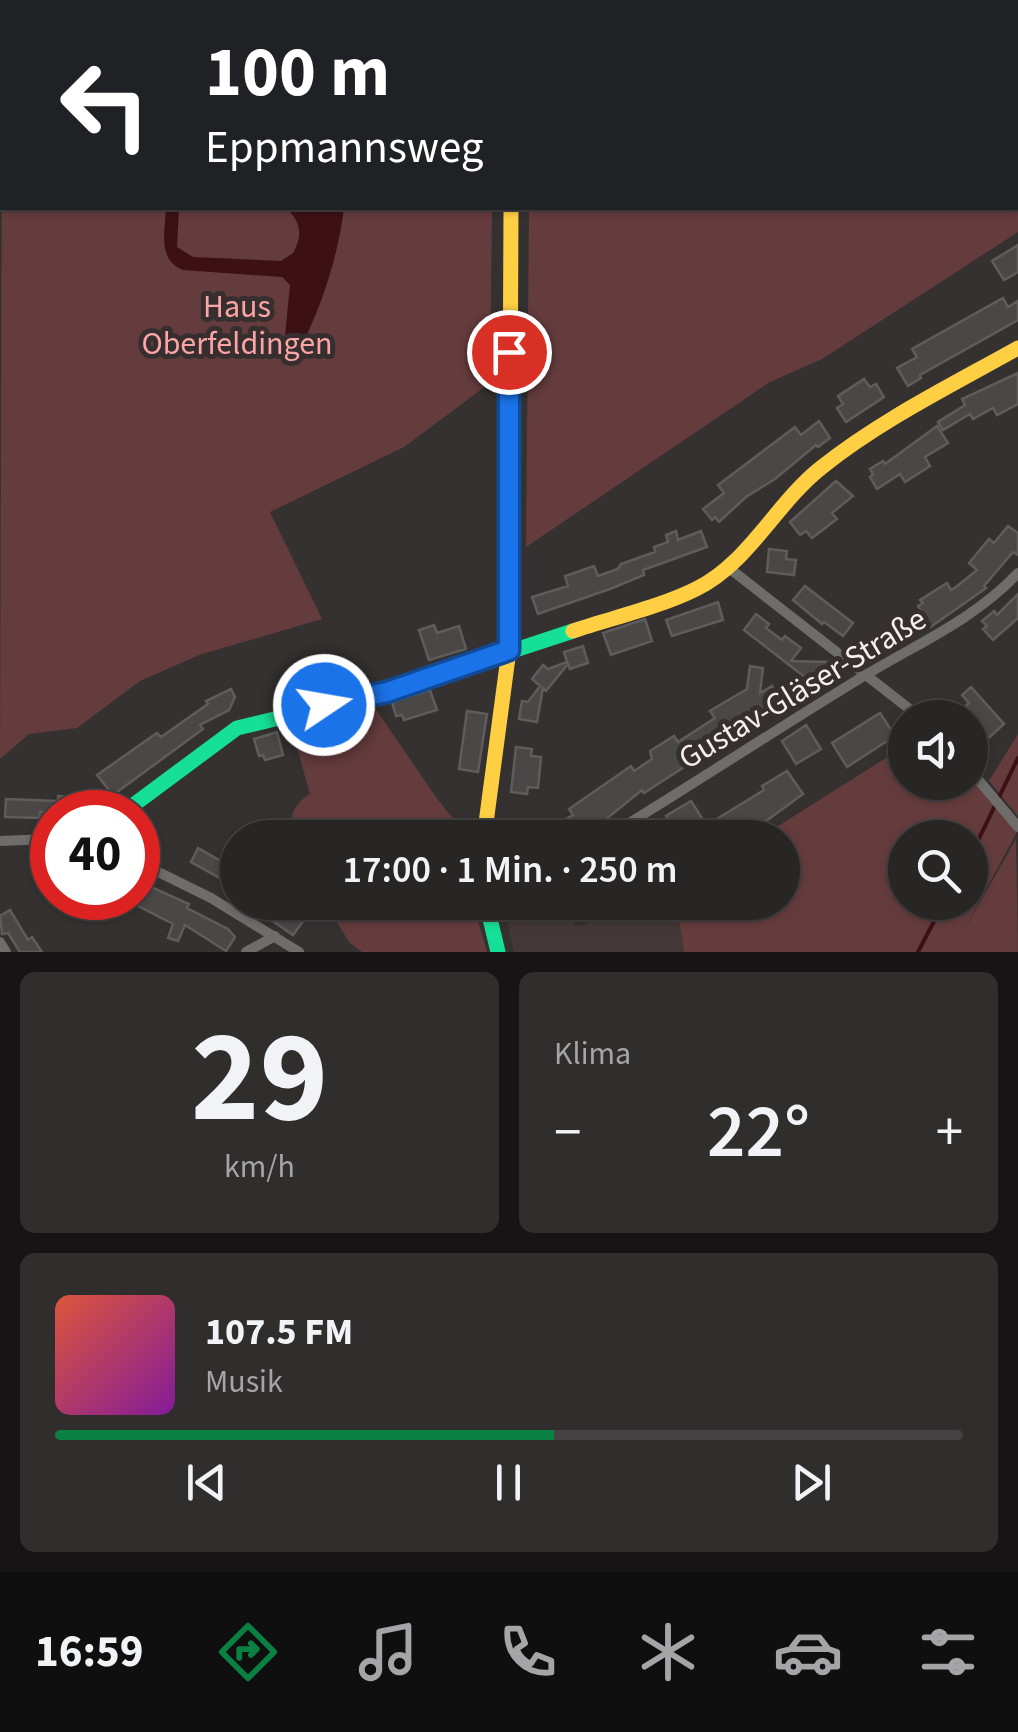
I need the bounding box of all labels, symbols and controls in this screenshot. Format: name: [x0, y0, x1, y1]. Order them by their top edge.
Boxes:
text: 100 m: [205, 23, 390, 123]
icon: left: [40, 40, 170, 170]
text: Eppmannsweg: [205, 116, 483, 180]
park label: Haus Oberfeldingen: [141, 284, 333, 367]
pin: [467, 310, 552, 395]
icon: arrive: [482, 325, 537, 380]
street label: Gustav-Gläser-Straße: [670, 597, 935, 781]
position arrow: [272, 653, 376, 757]
map controls: [888, 700, 988, 920]
button: sound: [888, 700, 988, 800]
speed limit sign: 40: [30, 790, 160, 920]
button: search: [888, 820, 988, 920]
text: 17:00 · 1 Min. · 250 m: [343, 843, 677, 897]
text: 29: [191, 986, 328, 1171]
text: Klima: [554, 1031, 631, 1077]
text: 22°: [707, 1079, 810, 1186]
text: −: [554, 1094, 581, 1172]
text: +: [936, 1094, 963, 1172]
text: km/h: [224, 1144, 295, 1190]
text: 107.5 FM: [205, 1305, 353, 1359]
text: Musik: [205, 1359, 283, 1405]
icon: previous: [179, 1455, 234, 1510]
icon: pause: [481, 1455, 536, 1510]
icon: next: [784, 1455, 839, 1510]
icon: directions: [213, 1617, 283, 1687]
icon: music: [353, 1617, 423, 1687]
icon: phone: [493, 1617, 563, 1687]
icon: climate: [633, 1617, 703, 1687]
icon: car: [773, 1617, 843, 1687]
icon: filters: [913, 1617, 983, 1687]
text: 16:59: [35, 1620, 144, 1684]

